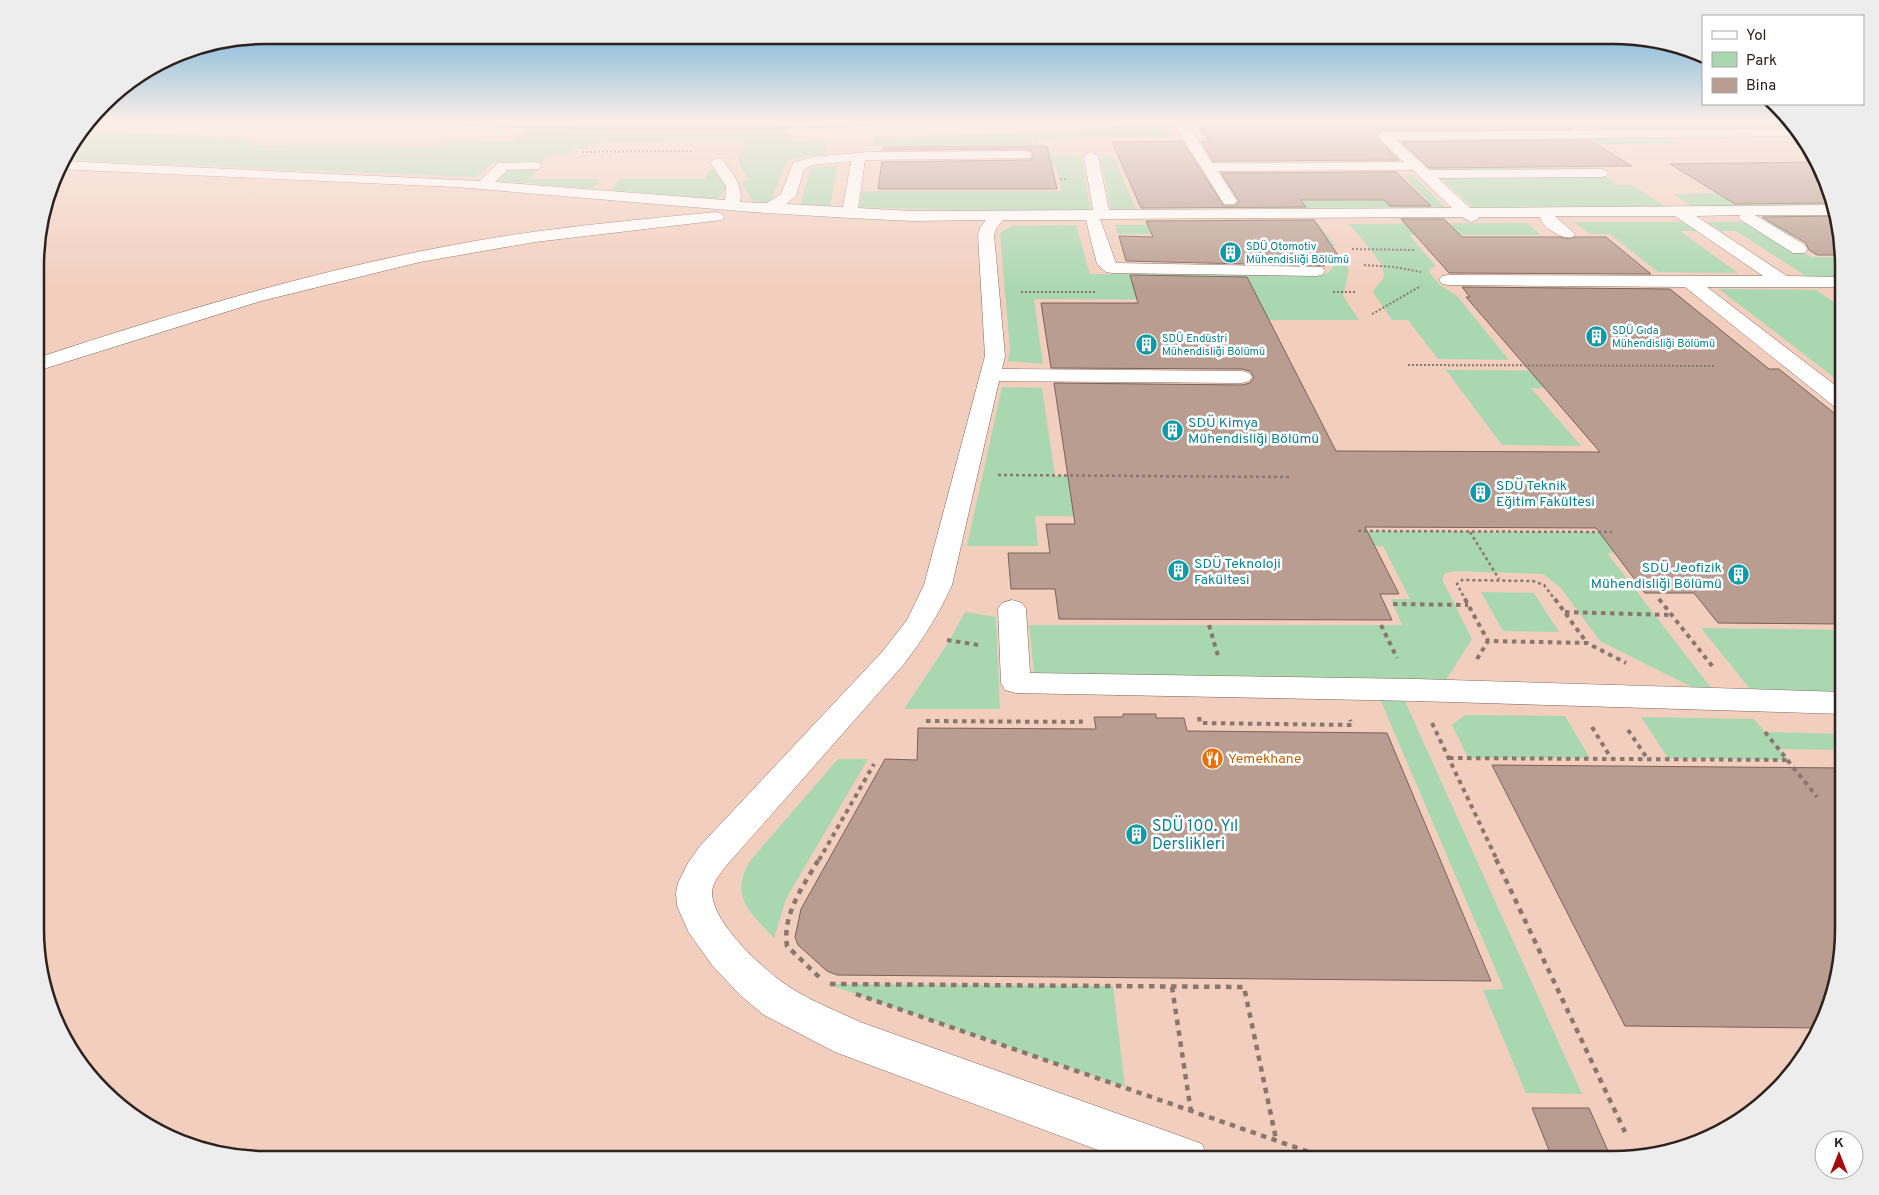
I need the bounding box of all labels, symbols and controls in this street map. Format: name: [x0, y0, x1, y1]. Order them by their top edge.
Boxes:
legend: [1702, 15, 1864, 105]
text: Yol: [1746, 27, 1767, 46]
text: Park: [1746, 52, 1777, 71]
text: Bina: [1746, 77, 1776, 96]
place label: SDÜ Otomotiv Mühendisliği Bölümü: [1246, 239, 1349, 267]
building icon: SDÜ Otomotiv Mühendisliği Bölümü: [1218, 240, 1242, 264]
place label: SDÜ Gıda Mühendisliği Bölümü: [1612, 323, 1715, 351]
building icon: SDÜ Gıda Mühendisliği Bölümü: [1584, 324, 1608, 348]
place label: SDÜ Endüstri Mühendisliği Bölümü: [1162, 331, 1265, 359]
building icon: SDÜ Endüstri Mühendisliği Bölümü: [1134, 332, 1158, 356]
place label: SDÜ Kimya Mühendisliği Bölümü: [1188, 414, 1319, 448]
building icon: SDÜ Kimya Mühendisliği Bölümü: [1160, 418, 1184, 442]
place label: SDÜ Teknik Eğitim Fakültesi: [1496, 477, 1595, 511]
building icon: SDÜ Teknik Eğitim Fakültesi: [1468, 481, 1492, 505]
place label: SDÜ Teknoloji Fakültesi: [1194, 555, 1281, 589]
building icon: SDÜ Teknoloji Fakültesi: [1166, 559, 1190, 583]
place label: SDÜ Jeofizik Mühendisliği Bölümü: [1591, 559, 1722, 593]
building icon: SDÜ Jeofizik Mühendisliği Bölümü: [1726, 563, 1750, 587]
restaurant icon: Yemekhane: [1200, 746, 1224, 770]
place label: Yemekhane: [1228, 751, 1301, 768]
place label: SDÜ 100. Yıl Derslikleri: [1152, 815, 1238, 855]
building icon: SDÜ 100. Yıl Derslikleri: [1124, 822, 1148, 846]
north arrow: [1814, 1130, 1864, 1180]
text: K: [1834, 1135, 1844, 1152]

